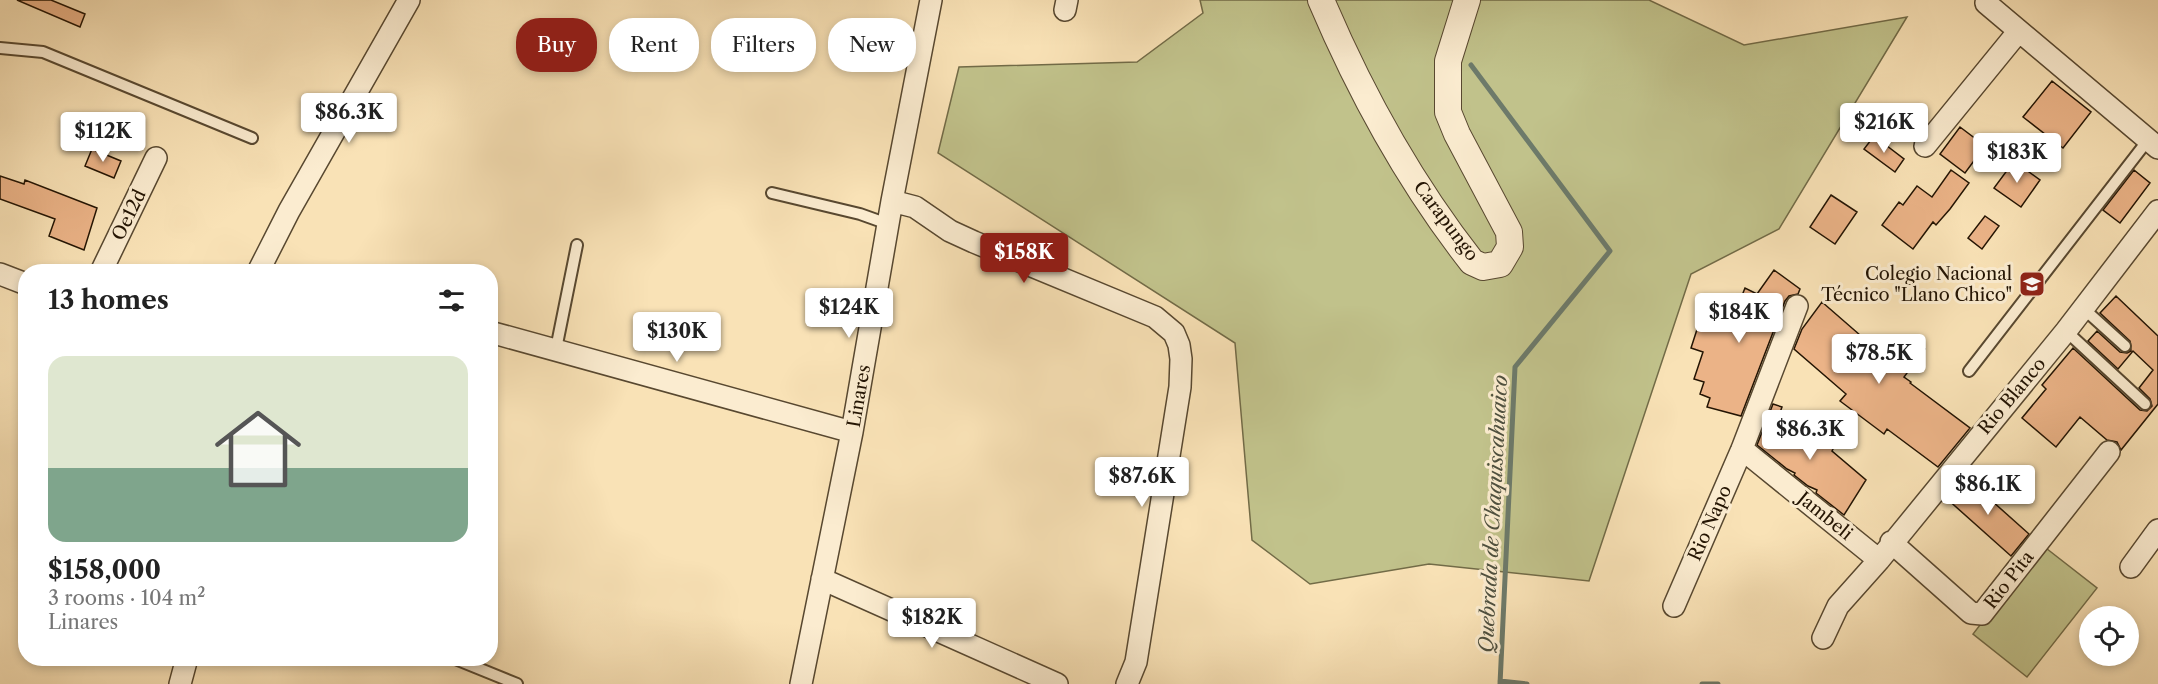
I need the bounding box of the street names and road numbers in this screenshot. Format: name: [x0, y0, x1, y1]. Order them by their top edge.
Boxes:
street label: Carapungo: [1409, 177, 1483, 265]
street label: Oe12d: [107, 186, 151, 244]
street label: Rio Blanco: [1974, 353, 2050, 439]
street label: Linares: [843, 363, 875, 429]
street label: Rio Napo: [1684, 482, 1736, 564]
street label: Jambeli: [1791, 485, 1857, 545]
street label: Rio Pita: [1979, 546, 2039, 613]

